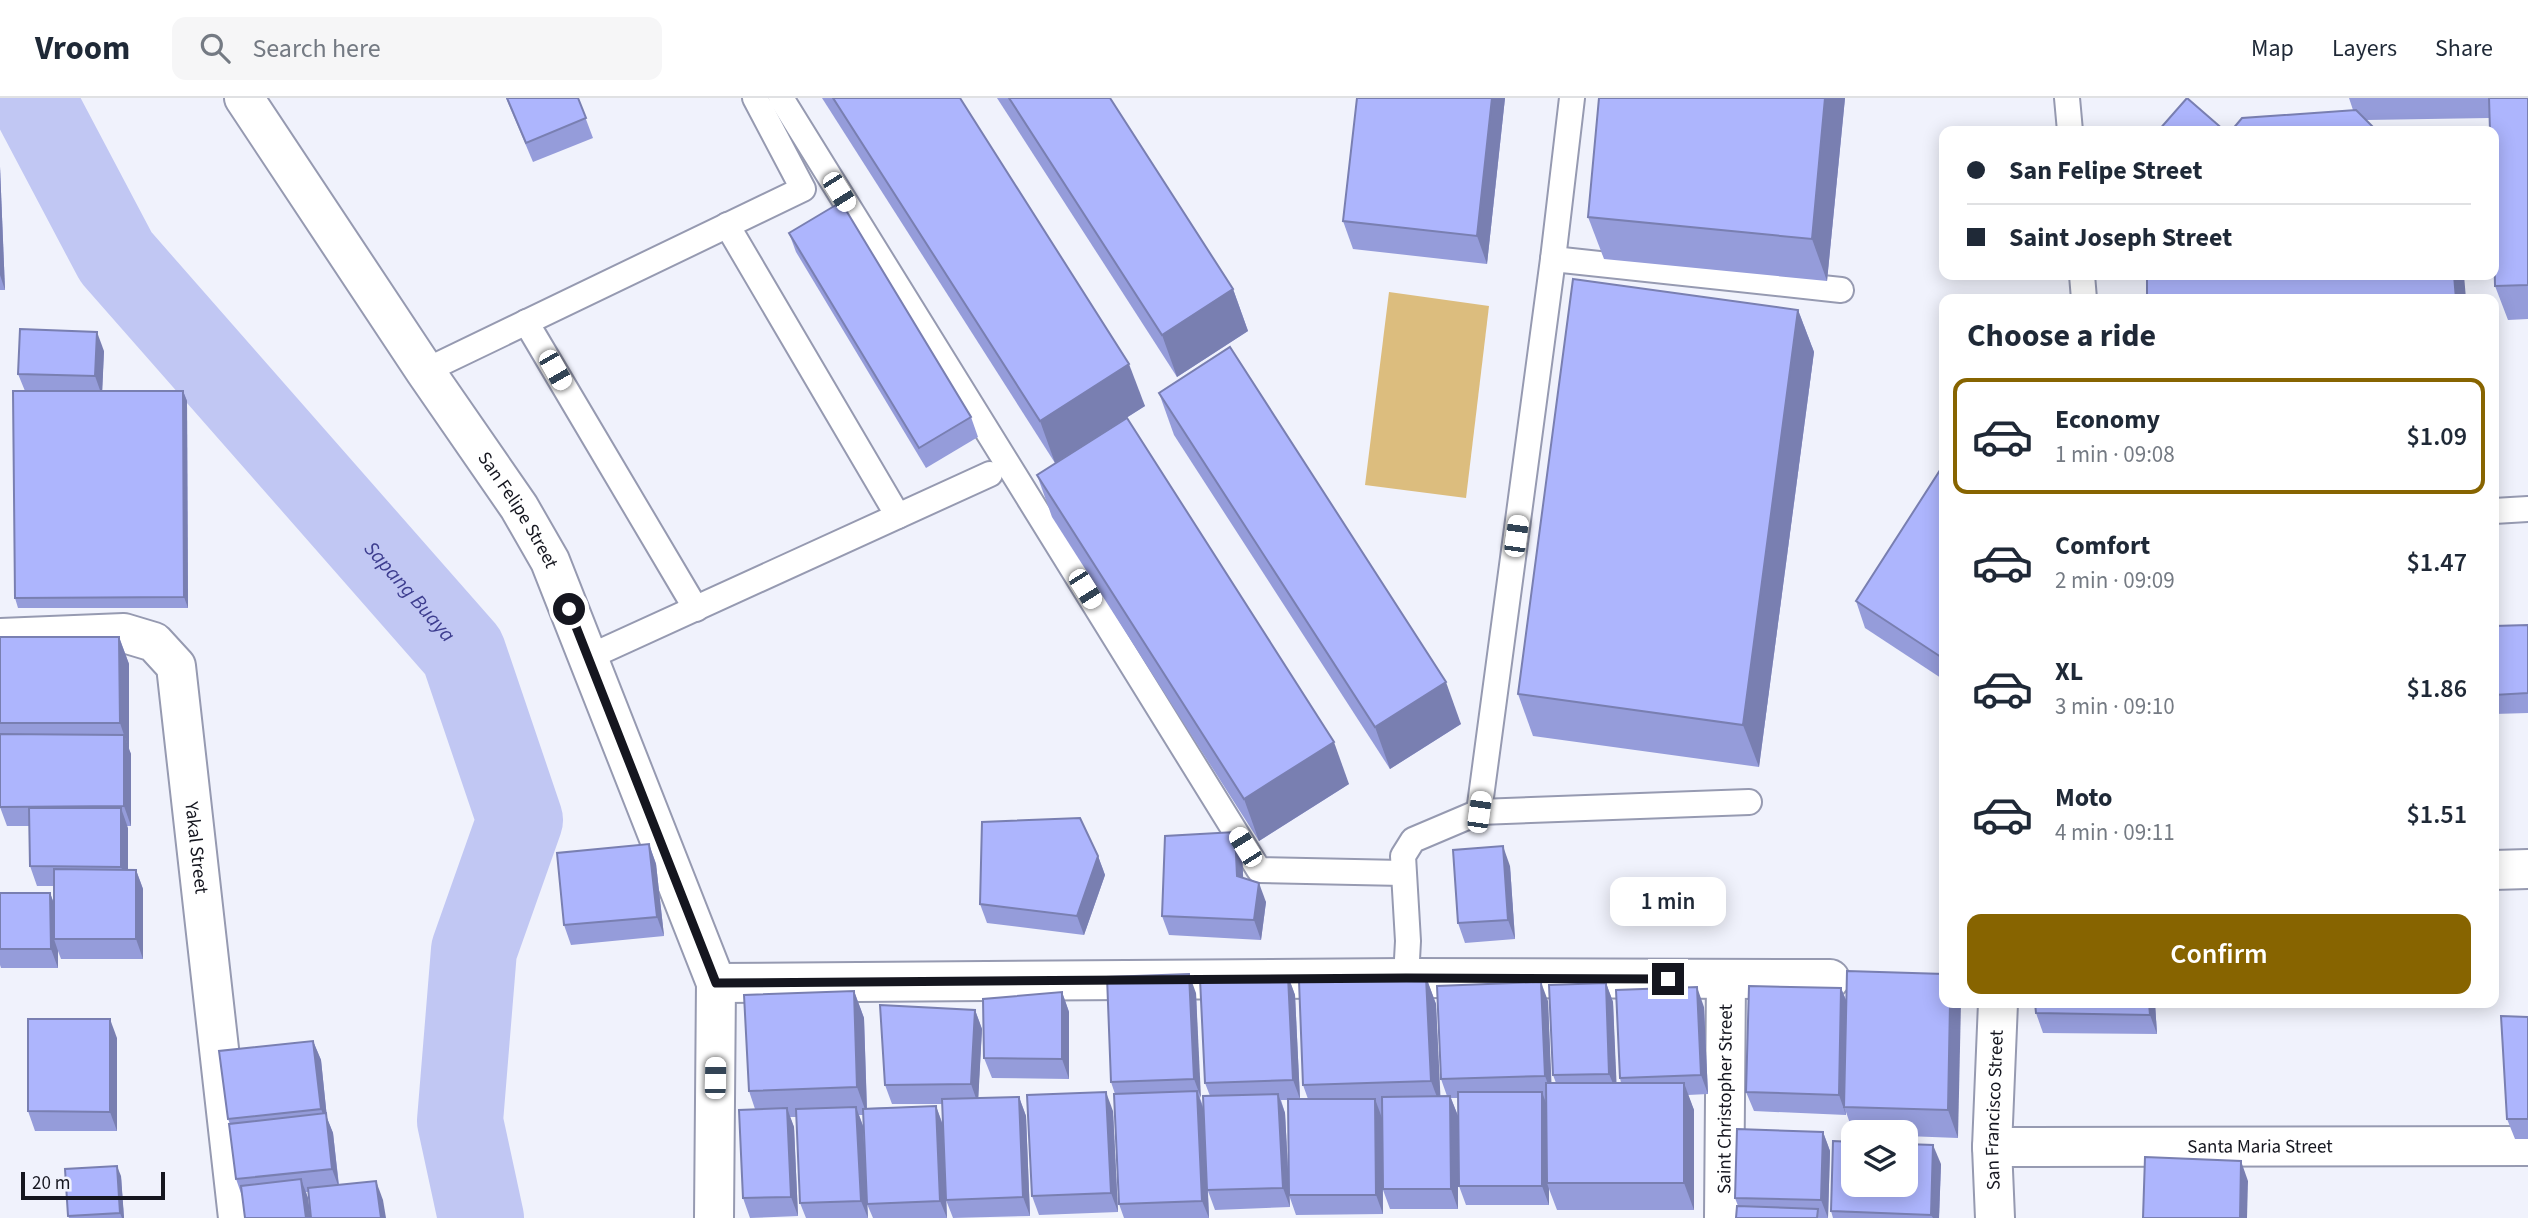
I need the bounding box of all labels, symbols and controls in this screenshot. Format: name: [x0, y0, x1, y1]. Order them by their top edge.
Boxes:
search box: [172, 17, 662, 80]
text: Vroom: [35, 25, 130, 72]
icon: search: [196, 29, 234, 67]
text: Search here: [252, 30, 381, 67]
text: Map: [2251, 31, 2294, 66]
text: Layers: [2332, 31, 2397, 66]
text: Share: [2435, 31, 2493, 66]
text: San Felipe Street: [2009, 152, 2202, 189]
car: [819, 169, 860, 215]
text: Saint Joseph Street: [2009, 219, 2232, 256]
text: Choose a ride: [1967, 313, 2156, 359]
car: [536, 347, 575, 393]
text: Economy: [2055, 401, 2160, 438]
icon: car: [1971, 405, 2034, 468]
text: $1.09: [2406, 418, 2467, 455]
text: 1 min · 09:08: [2055, 438, 2175, 471]
street label: San Felipe Street: [471, 446, 565, 573]
car: [1503, 514, 1530, 558]
text: Comfort: [2055, 527, 2150, 564]
icon: car: [1971, 531, 2034, 594]
water label: Sapang Buaya: [357, 534, 463, 649]
text: $1.47: [2406, 544, 2467, 581]
text: 2 min · 09:09: [2055, 564, 2175, 597]
car: [1065, 566, 1106, 612]
route start: [553, 593, 585, 625]
text: XL: [2055, 653, 2083, 690]
icon: car: [1971, 657, 2034, 720]
text: $1.86: [2406, 670, 2467, 707]
text: 3 min · 09:10: [2055, 690, 2175, 723]
text: Moto: [2055, 779, 2112, 816]
icon: car: [1971, 783, 2034, 846]
car: [1466, 790, 1493, 834]
text: $1.51: [2406, 796, 2467, 833]
street label: Yakal Street: [178, 799, 215, 896]
text: 4 min · 09:11: [2055, 816, 2175, 849]
car: [1225, 824, 1266, 870]
callout: 1 min: [1610, 878, 1726, 926]
text: 1 min: [1641, 885, 1695, 918]
button: Confirm: [1967, 914, 2471, 994]
route end: [1652, 963, 1684, 995]
street label: Saint Christopher Street: [1711, 1003, 1739, 1194]
street label: San Francisco Street: [1978, 1029, 2010, 1191]
car: [705, 1057, 726, 1099]
map controls: [1841, 1120, 1918, 1197]
button: layers: [1841, 1120, 1918, 1197]
street label: Santa Maria Street: [2187, 1133, 2333, 1160]
scale bar: [21, 1169, 164, 1201]
text: 20 m: [32, 1170, 70, 1197]

